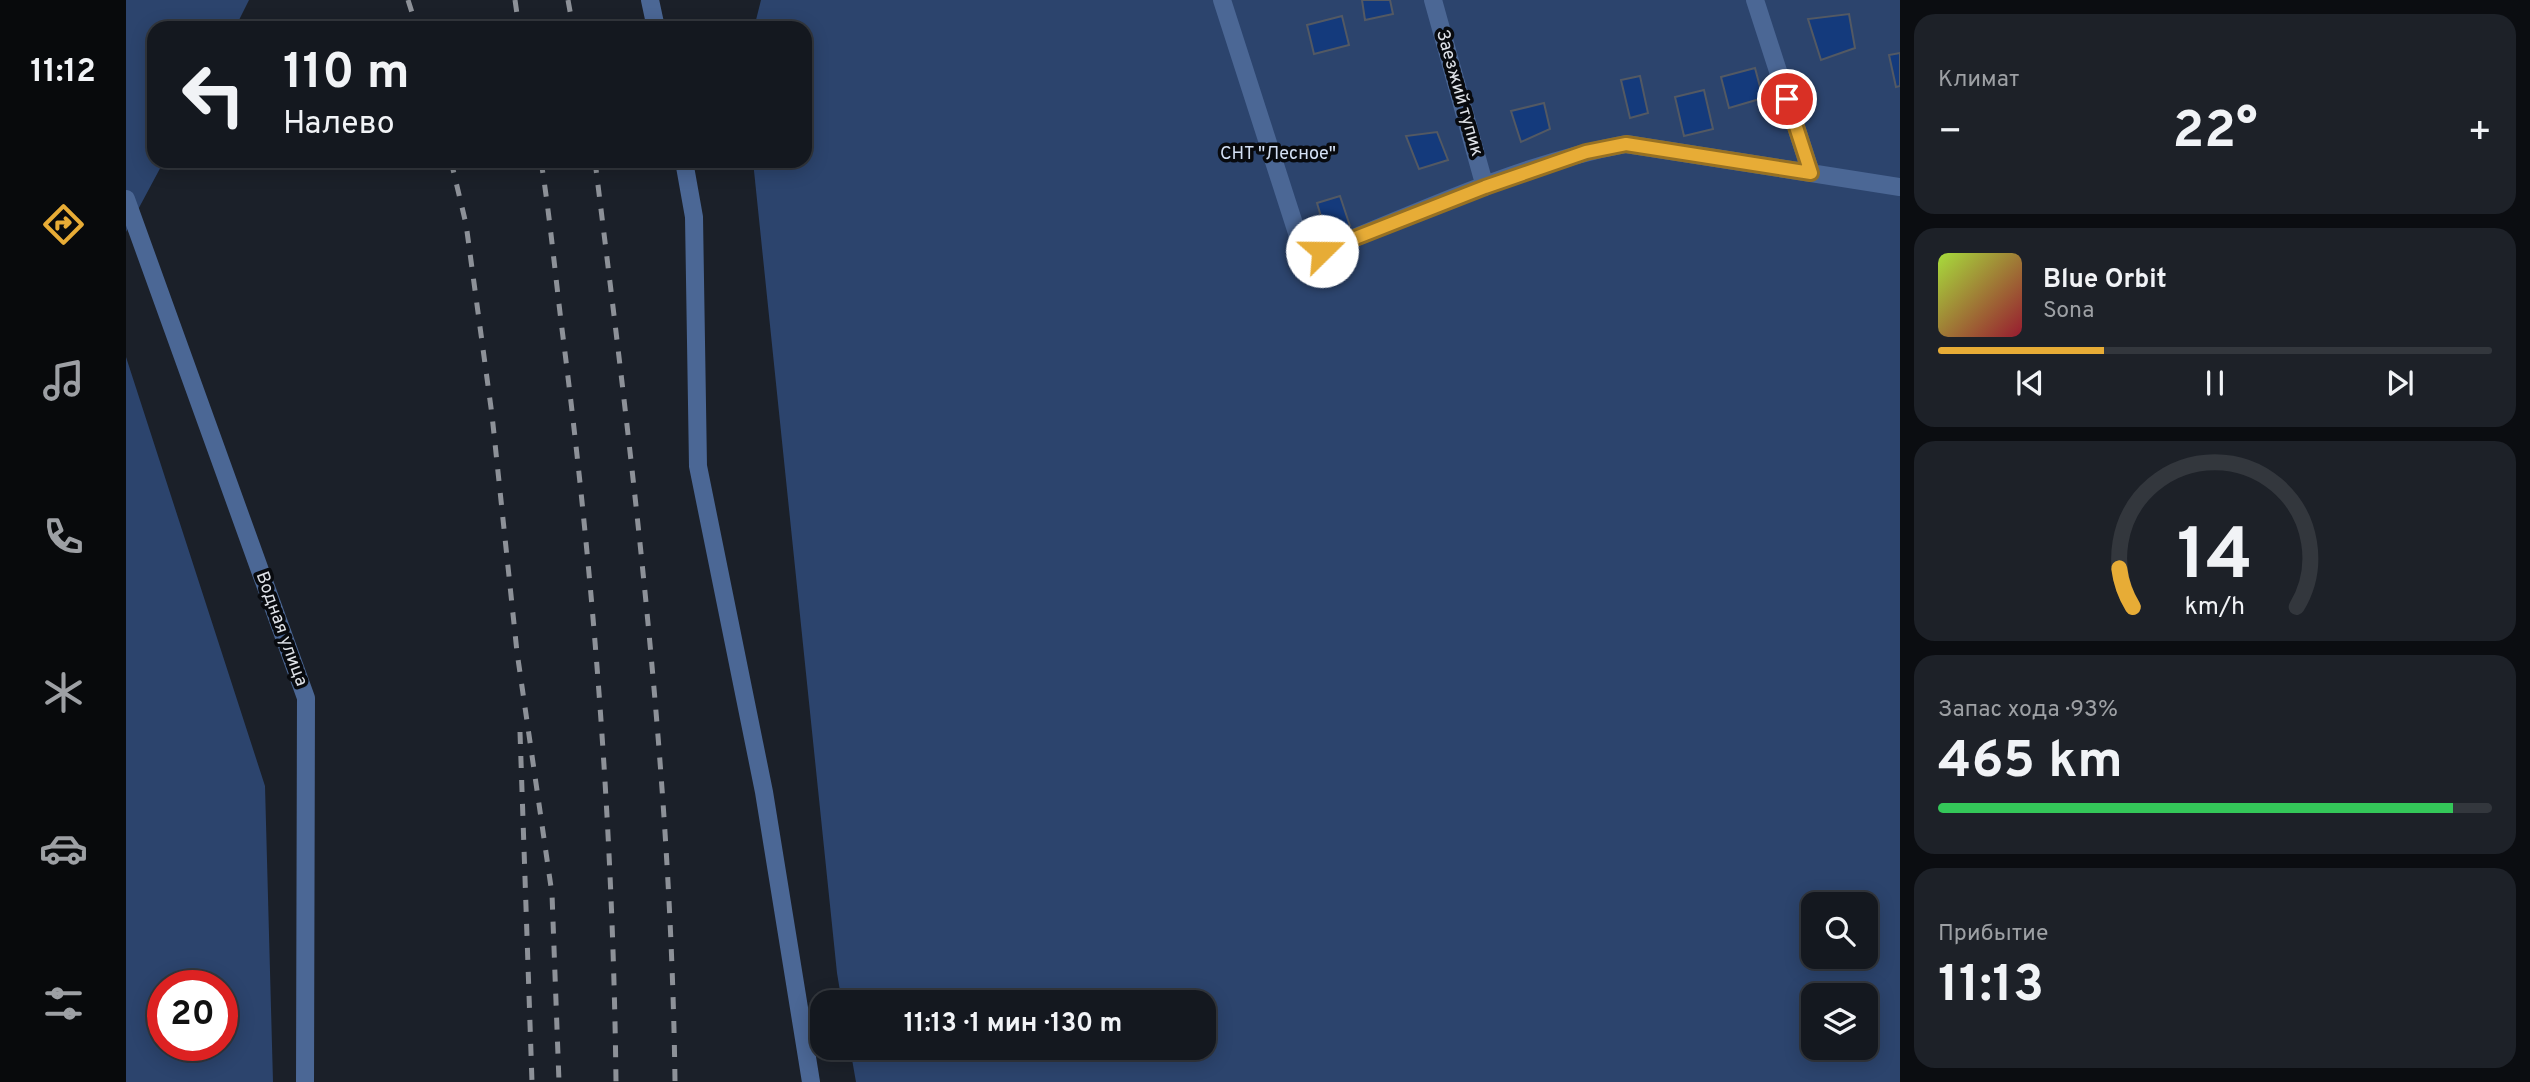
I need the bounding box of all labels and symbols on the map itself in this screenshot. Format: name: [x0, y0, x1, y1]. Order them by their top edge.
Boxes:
street label: Заезжий тупик: [1430, 27, 1488, 159]
pin: [1757, 69, 1817, 129]
park label: СНТ "Лесное": [1220, 143, 1336, 166]
position arrow: [1285, 214, 1359, 288]
street label: Водная улица: [250, 568, 312, 690]
speed limit sign: 20: [147, 970, 238, 1061]

